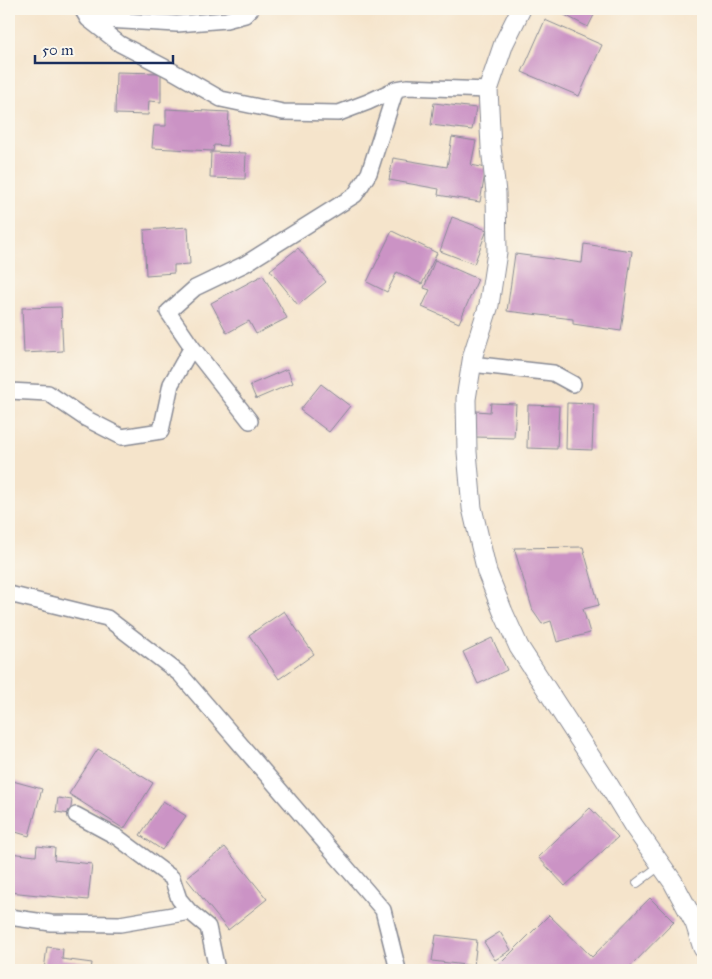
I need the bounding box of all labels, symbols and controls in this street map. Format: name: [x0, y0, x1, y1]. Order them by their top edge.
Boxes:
scale bar: [35, 32, 172, 64]
text: 50 m: [42, 41, 74, 59]

